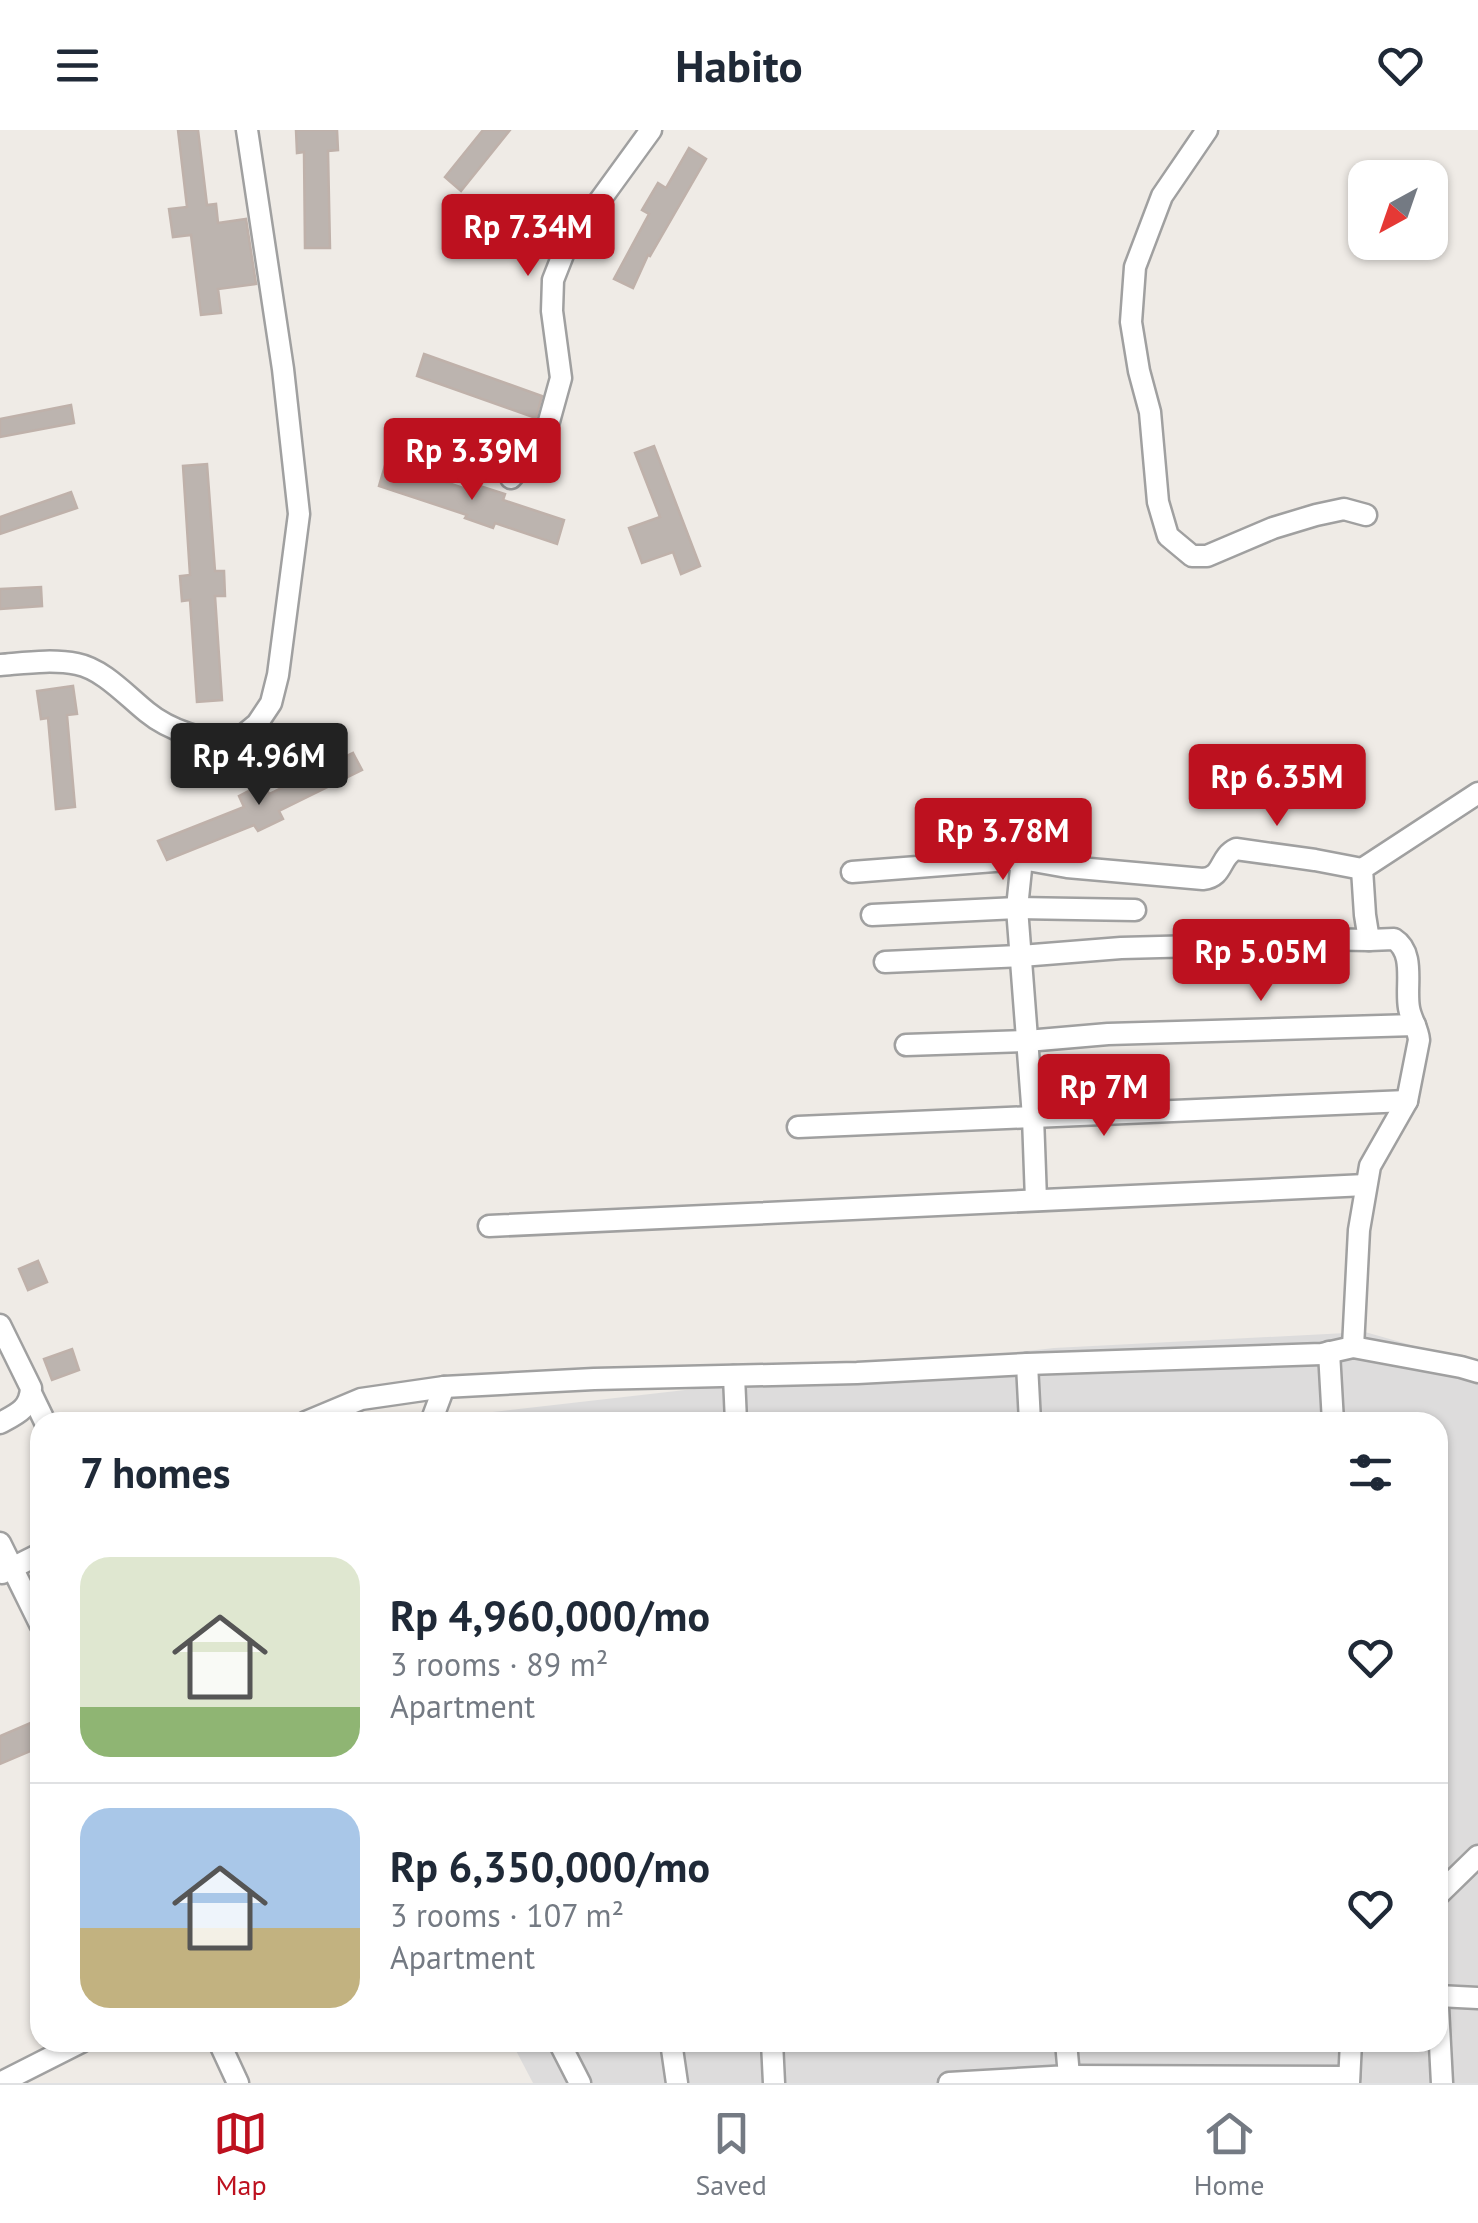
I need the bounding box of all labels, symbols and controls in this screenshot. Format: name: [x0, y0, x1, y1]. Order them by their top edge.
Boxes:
text: Habito: [675, 36, 803, 94]
icon: menu: [50, 38, 105, 93]
icon: heart: [1373, 38, 1428, 93]
north arrow: [1348, 160, 1448, 260]
map controls: [1348, 160, 1448, 260]
pin: Rp 7.34M: [425, 194, 631, 279]
text: Rp 7.34M: [464, 205, 592, 247]
pin: Rp 3.39M: [369, 418, 575, 503]
text: Rp 3.39M: [406, 429, 538, 471]
pin: Rp 4.96M: [156, 723, 362, 808]
text: Rp 4.96M: [193, 734, 325, 776]
pin: Rp 6.35M: [1174, 744, 1380, 829]
text: Rp 6.35M: [1211, 755, 1343, 797]
pin: Rp 3.78M: [900, 798, 1106, 883]
text: Rp 3.78M: [937, 809, 1069, 851]
pin: Rp 5.05M: [1158, 919, 1364, 1004]
text: Rp 5.05M: [1195, 930, 1327, 972]
pin: Rp 7M: [1034, 1054, 1174, 1139]
text: Rp 7M: [1060, 1065, 1148, 1107]
text: 7 homes: [80, 1445, 231, 1500]
icon: filters: [1343, 1445, 1398, 1500]
text: Rp 4,960,000/mo: [390, 1588, 710, 1643]
icon: home: [160, 1597, 280, 1717]
icon: heart: [1343, 1630, 1398, 1685]
text: 3 rooms · 89 m²: [390, 1643, 608, 1685]
text: Apartment: [390, 1685, 535, 1727]
text: Rp 6,350,000/mo: [390, 1839, 710, 1894]
icon: home: [160, 1848, 280, 1968]
icon: heart: [1343, 1881, 1398, 1936]
text: 3 rooms · 107 m²: [390, 1894, 624, 1936]
text: Apartment: [390, 1936, 535, 1978]
tab: Map: [213, 2106, 268, 2203]
tab: Saved: [695, 2106, 767, 2203]
tab: Home: [1194, 2106, 1264, 2203]

